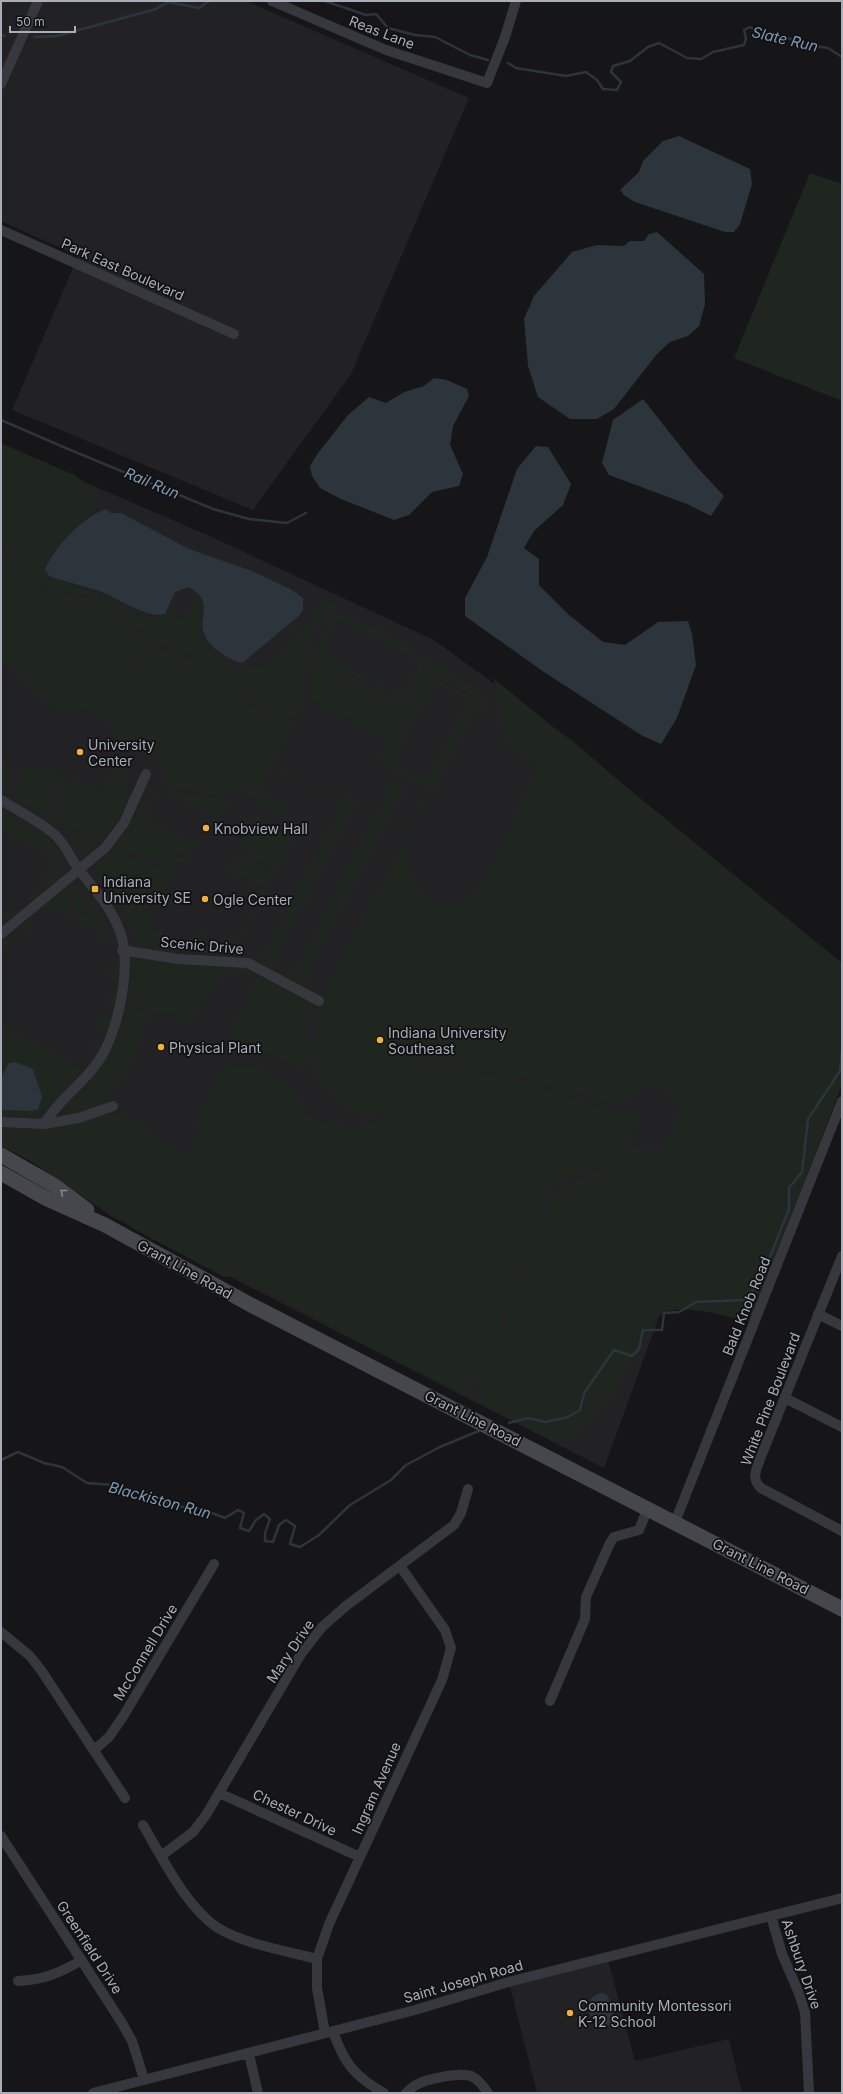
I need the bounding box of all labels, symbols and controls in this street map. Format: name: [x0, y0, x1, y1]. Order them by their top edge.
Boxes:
scale bar: [10, 8, 75, 34]
street label: Reas Lane: [347, 12, 417, 52]
text: 50 m: [16, 14, 45, 29]
water label: Slate Run: [750, 22, 820, 56]
street label: Park East Boulevard: [59, 234, 187, 304]
water label: Rail Run: [122, 463, 182, 503]
place label: University Center: [88, 736, 155, 769]
marker: University Center: [75, 747, 85, 757]
place label: Knobview Hall: [214, 820, 308, 837]
marker: Knobview Hall: [201, 823, 211, 833]
place label: Indiana University SE: [103, 873, 191, 906]
marker: Indiana University SE: [90, 884, 100, 894]
place label: Ogle Center: [213, 891, 292, 908]
marker: Ogle Center: [200, 894, 210, 904]
street label: Scenic Drive: [160, 933, 244, 957]
place label: Indiana University Southeast: [388, 1024, 507, 1057]
marker: Indiana University Southeast: [375, 1035, 385, 1045]
place label: Physical Plant: [169, 1039, 261, 1056]
marker: Physical Plant: [156, 1042, 166, 1052]
one-way arrow: [61, 1190, 68, 1197]
street label: Grant Line Road: [135, 1236, 235, 1302]
street label: Bald Knob Road: [718, 1254, 774, 1358]
street label: White Pine Boulevard: [737, 1330, 803, 1468]
street label: Grant Line Road: [422, 1386, 524, 1450]
water label: Blackiston Run: [107, 1477, 213, 1523]
street label: Grant Line Road: [710, 1534, 812, 1598]
street label: McConnell Drive: [110, 1601, 180, 1703]
street label: Mary Drive: [263, 1616, 317, 1686]
street label: Ingram Avenue: [348, 1739, 404, 1837]
street label: Chester Drive: [250, 1785, 340, 1839]
street label: Greenfield Drive: [54, 1897, 126, 1997]
street label: Ashbury Drive: [779, 1917, 825, 2011]
street label: Saint Joseph Road: [401, 1956, 525, 2006]
place label: Community Montessori K-12 School: [578, 1997, 732, 2030]
marker: Community Montessori K-12 School: [565, 2008, 575, 2018]

